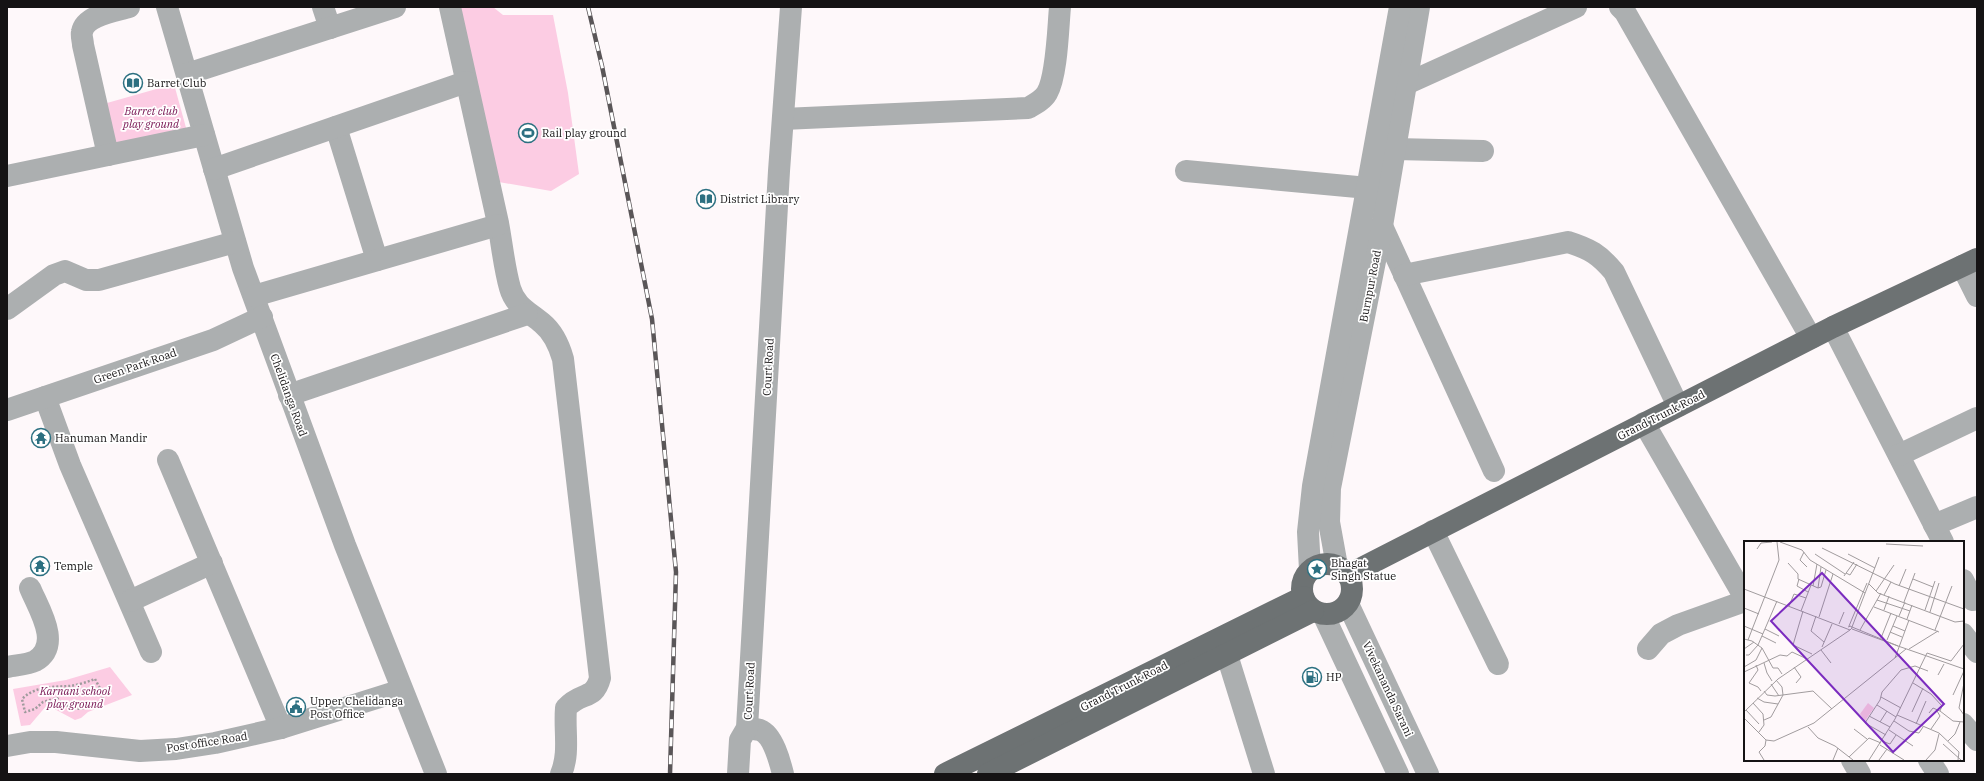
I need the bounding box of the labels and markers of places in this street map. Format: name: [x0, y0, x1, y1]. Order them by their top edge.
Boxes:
library icon: Barret Club: [122, 72, 144, 94]
place label: Barret Club: [147, 76, 207, 90]
sports icon: Rail play ground: [517, 122, 539, 144]
place label: Rail play ground: [542, 126, 627, 140]
library icon: District Library: [695, 188, 717, 210]
place label: District Library: [720, 192, 800, 206]
temple icon: Hanuman Mandir: [30, 427, 52, 449]
place label: Hanuman Mandir: [55, 431, 147, 445]
temple icon: Temple: [29, 555, 51, 577]
place label: Bhagat Singh Statue: [1331, 556, 1396, 583]
place icon: Bhagat Singh Statue: [1306, 558, 1328, 580]
place label: Temple: [54, 559, 93, 573]
fuel station icon: HP: [1301, 666, 1323, 688]
place label: HP: [1326, 670, 1342, 684]
place label: Upper Chelidanga Post Office: [310, 694, 403, 721]
public building icon: Upper Chelidanga Post Office: [285, 696, 307, 718]

